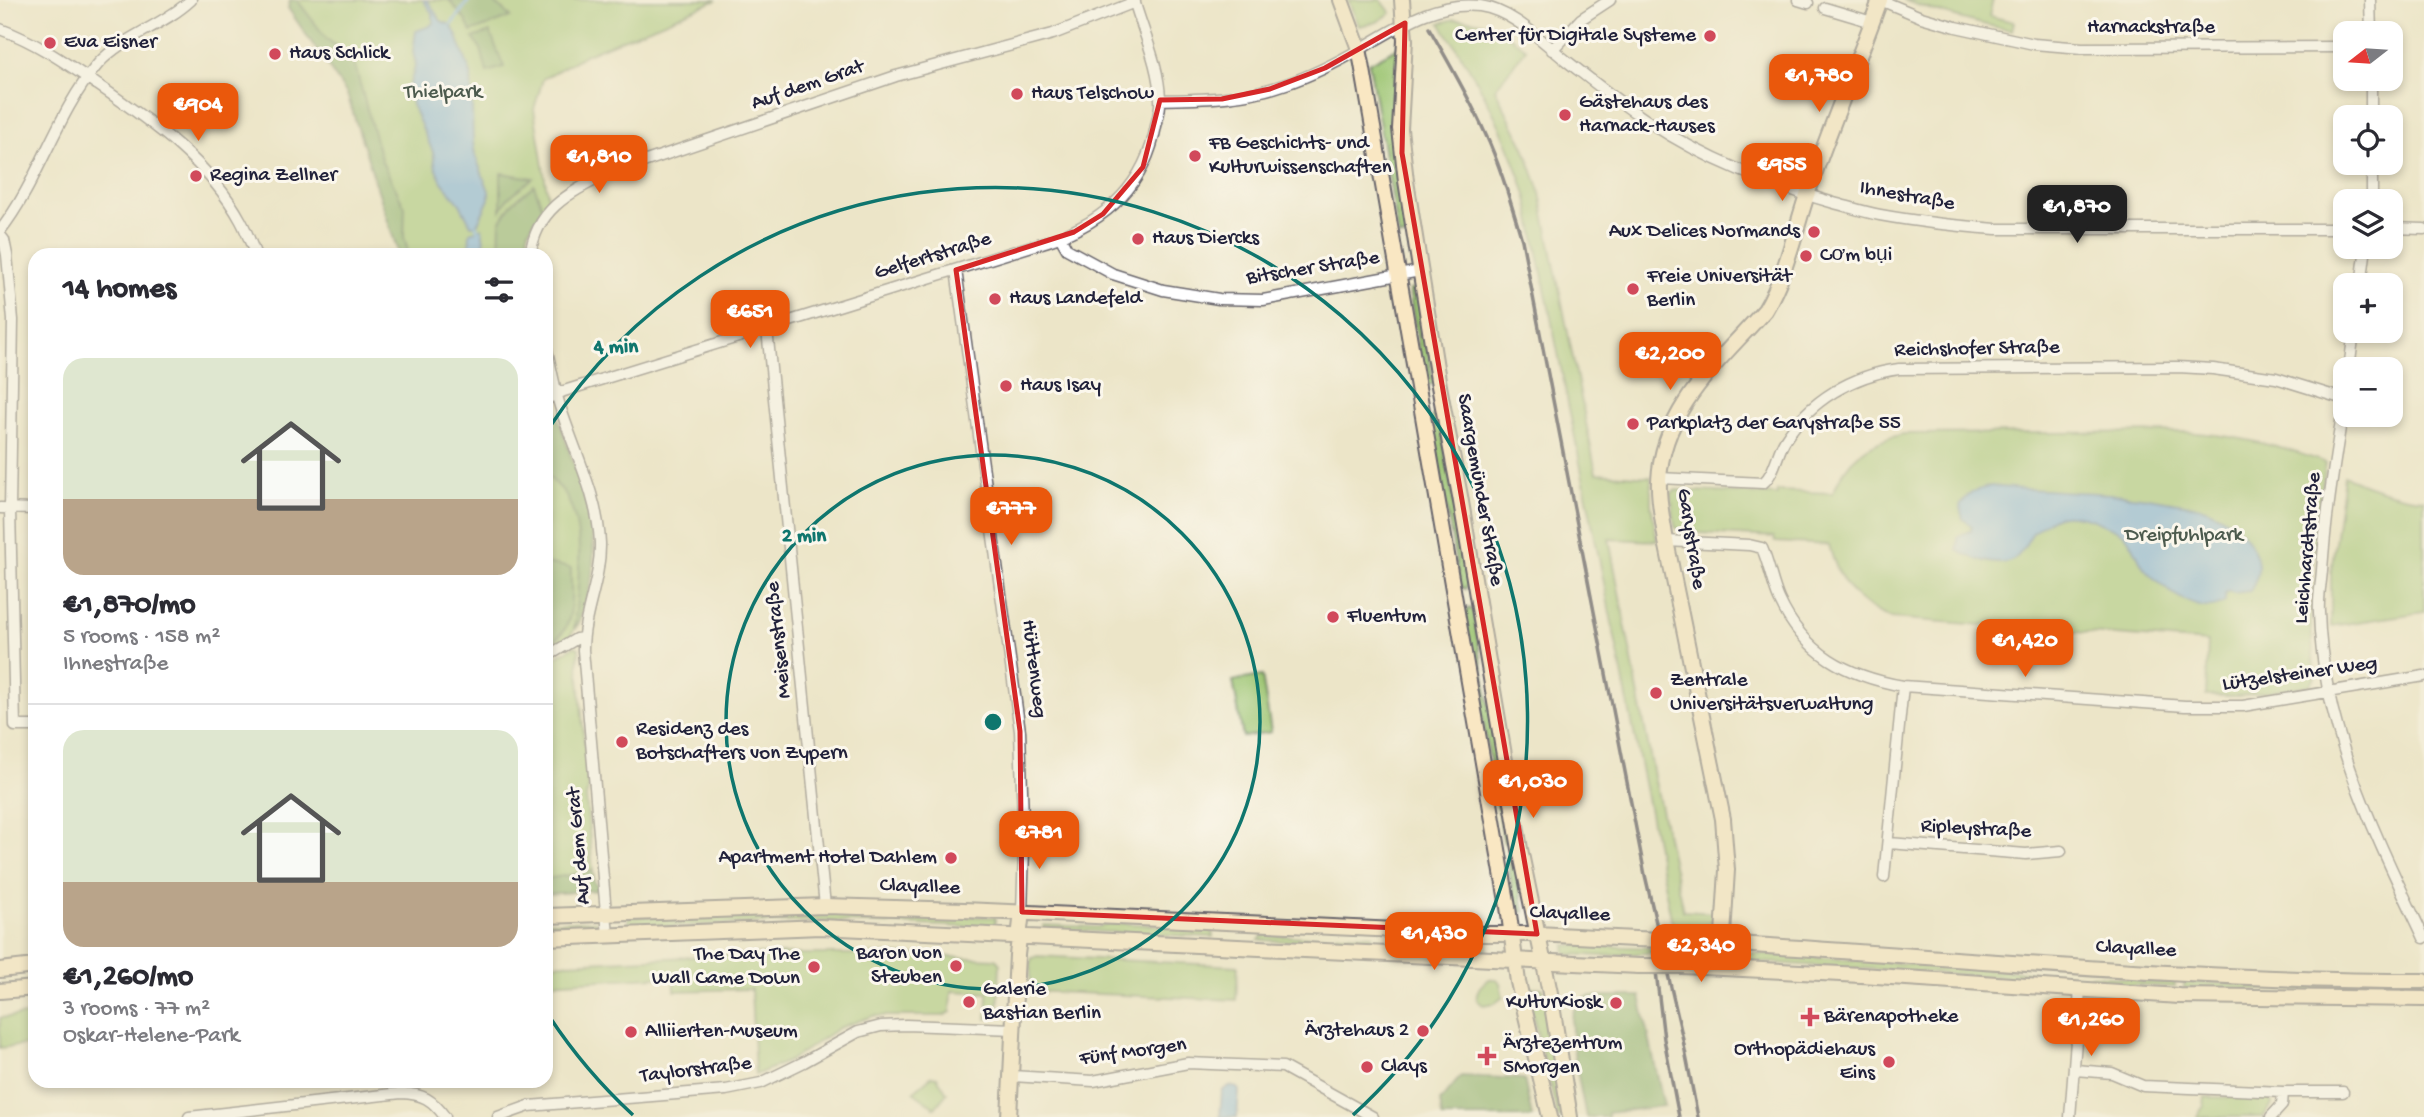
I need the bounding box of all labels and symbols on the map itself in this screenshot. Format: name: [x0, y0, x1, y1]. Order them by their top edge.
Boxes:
street label: Harnackstraße: [2087, 16, 2216, 41]
north arrow: [2333, 21, 2403, 91]
place label: Center für Digitale Systeme: [1455, 24, 1697, 49]
marker: Center für Digitale Systeme: [1702, 28, 1718, 44]
place label: Eva Eisner: [64, 31, 158, 56]
marker: Eva Eisner: [42, 35, 58, 51]
place label: Haus Schlick: [289, 42, 392, 67]
marker: Haus Schlick: [267, 46, 283, 62]
street label: Auf dem Grat: [748, 54, 870, 117]
pin: €1,780: [1762, 54, 1876, 114]
park label: Thielpark: [403, 81, 485, 106]
place label: Haus Telschow: [1031, 82, 1155, 107]
pin: €904: [157, 83, 239, 143]
marker: Haus Telschow: [1009, 86, 1025, 102]
place label: Gästehaus des Harnack-Hauses: [1579, 91, 1716, 140]
marker: Gästehaus des Harnack-Hauses: [1557, 107, 1573, 123]
place label: FB Geschichts- und Kulturwissenschaften: [1208, 132, 1392, 181]
pin: €1,810: [542, 136, 656, 195]
pin: €955: [1741, 144, 1823, 203]
marker: FB Geschichts- und Kulturwissenschaften: [1187, 148, 1203, 164]
place label: Regina Zellner: [210, 164, 338, 189]
marker: Regina Zellner: [188, 168, 204, 184]
street label: Ihnestraße: [1857, 176, 1958, 218]
pin: €1,870: [2020, 186, 2134, 245]
place label: Aux Delices Normands: [1609, 220, 1801, 245]
marker: Aux Delices Normands: [1806, 224, 1822, 240]
street label: Gelfertstraße: [871, 227, 996, 287]
place label: Haus Diercks: [1152, 227, 1260, 252]
marker: Haus Diercks: [1130, 231, 1146, 247]
place label: Cơm bụi: [1820, 244, 1892, 269]
street label: Bitscher Straße: [1244, 246, 1382, 292]
marker: Cơm bụi: [1798, 248, 1814, 264]
place label: Freie Universität Berlin: [1646, 265, 1794, 314]
marker: Freie Universität Berlin: [1625, 281, 1641, 297]
place label: Haus Landefeld: [1009, 287, 1144, 312]
pin: €651: [709, 290, 791, 350]
marker: Haus Landefeld: [987, 291, 1003, 307]
pin: €2,200: [1613, 332, 1727, 392]
text: 4 min: [593, 336, 639, 361]
street label: Reichshofer Straße: [1894, 336, 2061, 364]
place label: Haus Isay: [1020, 374, 1101, 399]
marker: Haus Isay: [998, 378, 1014, 394]
street label: Saargemünder Straße: [1450, 392, 1508, 589]
place label: Parkplatz der Garystraße 55: [1646, 412, 1901, 437]
marker: Parkplatz der Garystraße 55: [1625, 416, 1641, 432]
street label: Leichhardtstraße: [2290, 470, 2328, 625]
street label: Garystraße: [1670, 487, 1710, 592]
pin: €777: [970, 488, 1052, 547]
park label: Dreipfuhlpark: [2123, 524, 2246, 549]
text: 2 min: [782, 525, 827, 550]
street label: Meisenstraße: [761, 579, 799, 700]
place label: Fluentum: [1346, 605, 1426, 630]
marker: Fluentum: [1325, 609, 1341, 625]
street label: Hüttenweg: [1015, 618, 1051, 720]
pin: €1,420: [1968, 620, 2082, 679]
street label: Lützelsteiner Weg: [2221, 652, 2379, 698]
place label: Zentrale Universitätsverwaltung: [1670, 669, 1873, 718]
marker: Zentrale Universitätsverwaltung: [1648, 685, 1664, 701]
centre of rings: [981, 710, 1005, 734]
place label: Residenz des Botschafters von Zypern: [635, 718, 848, 767]
marker: Residenz des Botschafters von Zypern: [614, 734, 630, 750]
pin: €1,030: [1476, 760, 1590, 820]
street label: Auf dem Grat: [562, 784, 598, 906]
pin: €781: [998, 812, 1080, 871]
street label: Ripleystraße: [1920, 815, 2033, 845]
place label: Apartment Hotel Dahlem: [718, 846, 937, 871]
marker: Apartment Hotel Dahlem: [943, 850, 959, 866]
street label: Clayallee: [879, 874, 962, 902]
street label: Clayallee: [1529, 901, 1612, 929]
pin: €1,430: [1377, 912, 1491, 972]
pin: €2,340: [1644, 925, 1758, 984]
street label: Clayallee: [2095, 935, 2178, 965]
place label: Baron von Steuben: [855, 942, 942, 991]
place label: The Day The Wall Came Down: [652, 943, 801, 992]
marker: Baron von Steuben: [948, 958, 964, 974]
marker: The Day The Wall Came Down: [806, 959, 822, 975]
place label: Galerie Bastian Berlin: [982, 978, 1101, 1027]
place label: KulturKiosk: [1506, 991, 1605, 1016]
marker: Galerie Bastian Berlin: [961, 994, 977, 1010]
marker: KulturKiosk: [1608, 995, 1624, 1011]
pin: €1,260: [2034, 998, 2148, 1058]
place label: Bärenapotheke: [1823, 1005, 1960, 1030]
marker: Bärenapotheke: [1802, 1009, 1818, 1025]
place label: Ärztehaus 2: [1305, 1019, 1409, 1044]
place label: Alliierten-Museum: [645, 1020, 798, 1045]
marker: Ärztehaus 2: [1415, 1023, 1431, 1039]
marker: Alliierten-Museum: [623, 1024, 639, 1040]
place label: Ärztezentrum 5Morgen: [1503, 1032, 1622, 1081]
street label: Fünf Morgen: [1077, 1033, 1188, 1073]
place label: Orthopädiehaus Eins: [1734, 1038, 1876, 1087]
marker: Ärztezentrum 5Morgen: [1477, 1046, 1497, 1066]
street label: Taylorstraße: [638, 1052, 754, 1090]
marker: Orthopädiehaus Eins: [1881, 1054, 1897, 1070]
place label: Clays: [1381, 1055, 1428, 1080]
marker: Clays: [1359, 1059, 1375, 1075]

